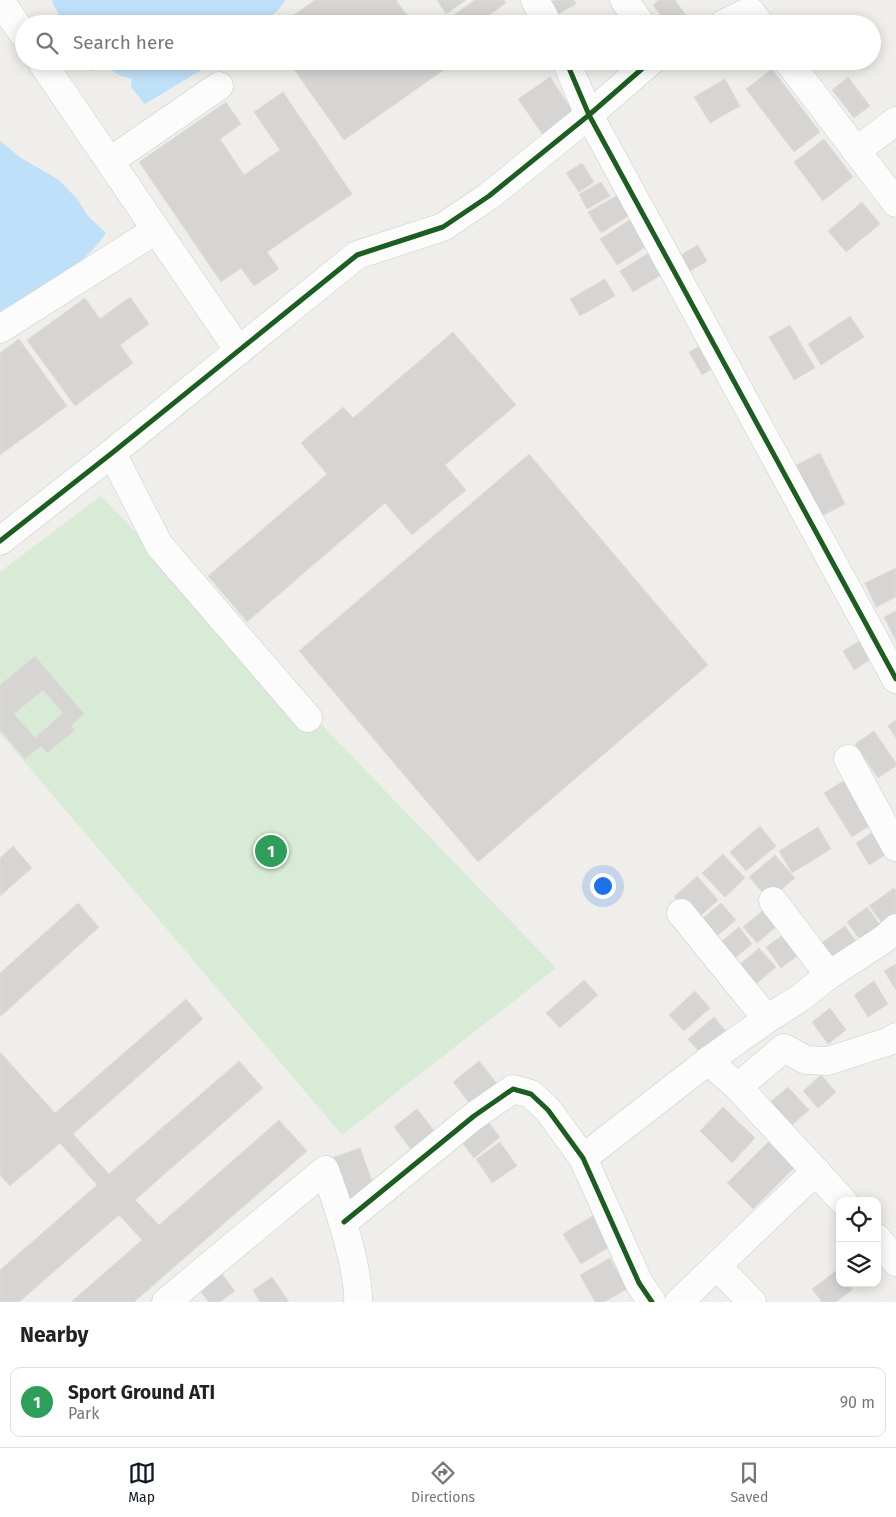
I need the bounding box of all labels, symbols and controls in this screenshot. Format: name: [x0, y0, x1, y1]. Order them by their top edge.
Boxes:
search box: [15, 15, 881, 70]
icon: search: [33, 29, 61, 57]
text: Search here: [73, 31, 174, 54]
pin: 1: [255, 832, 287, 870]
your location: [590, 873, 616, 899]
map controls: [836, 1197, 881, 1287]
button: locate: [836, 1197, 881, 1242]
button: layers: [836, 1242, 881, 1287]
text: Nearby: [20, 1322, 88, 1348]
text: Sport Ground ATI: [68, 1381, 215, 1404]
text: 1: [33, 1393, 41, 1412]
text: 90 m: [840, 1393, 875, 1412]
text: Park: [68, 1404, 100, 1423]
tab: Map: [128, 1459, 156, 1506]
tab: Directions: [411, 1459, 475, 1506]
tab: Saved: [730, 1459, 768, 1506]

